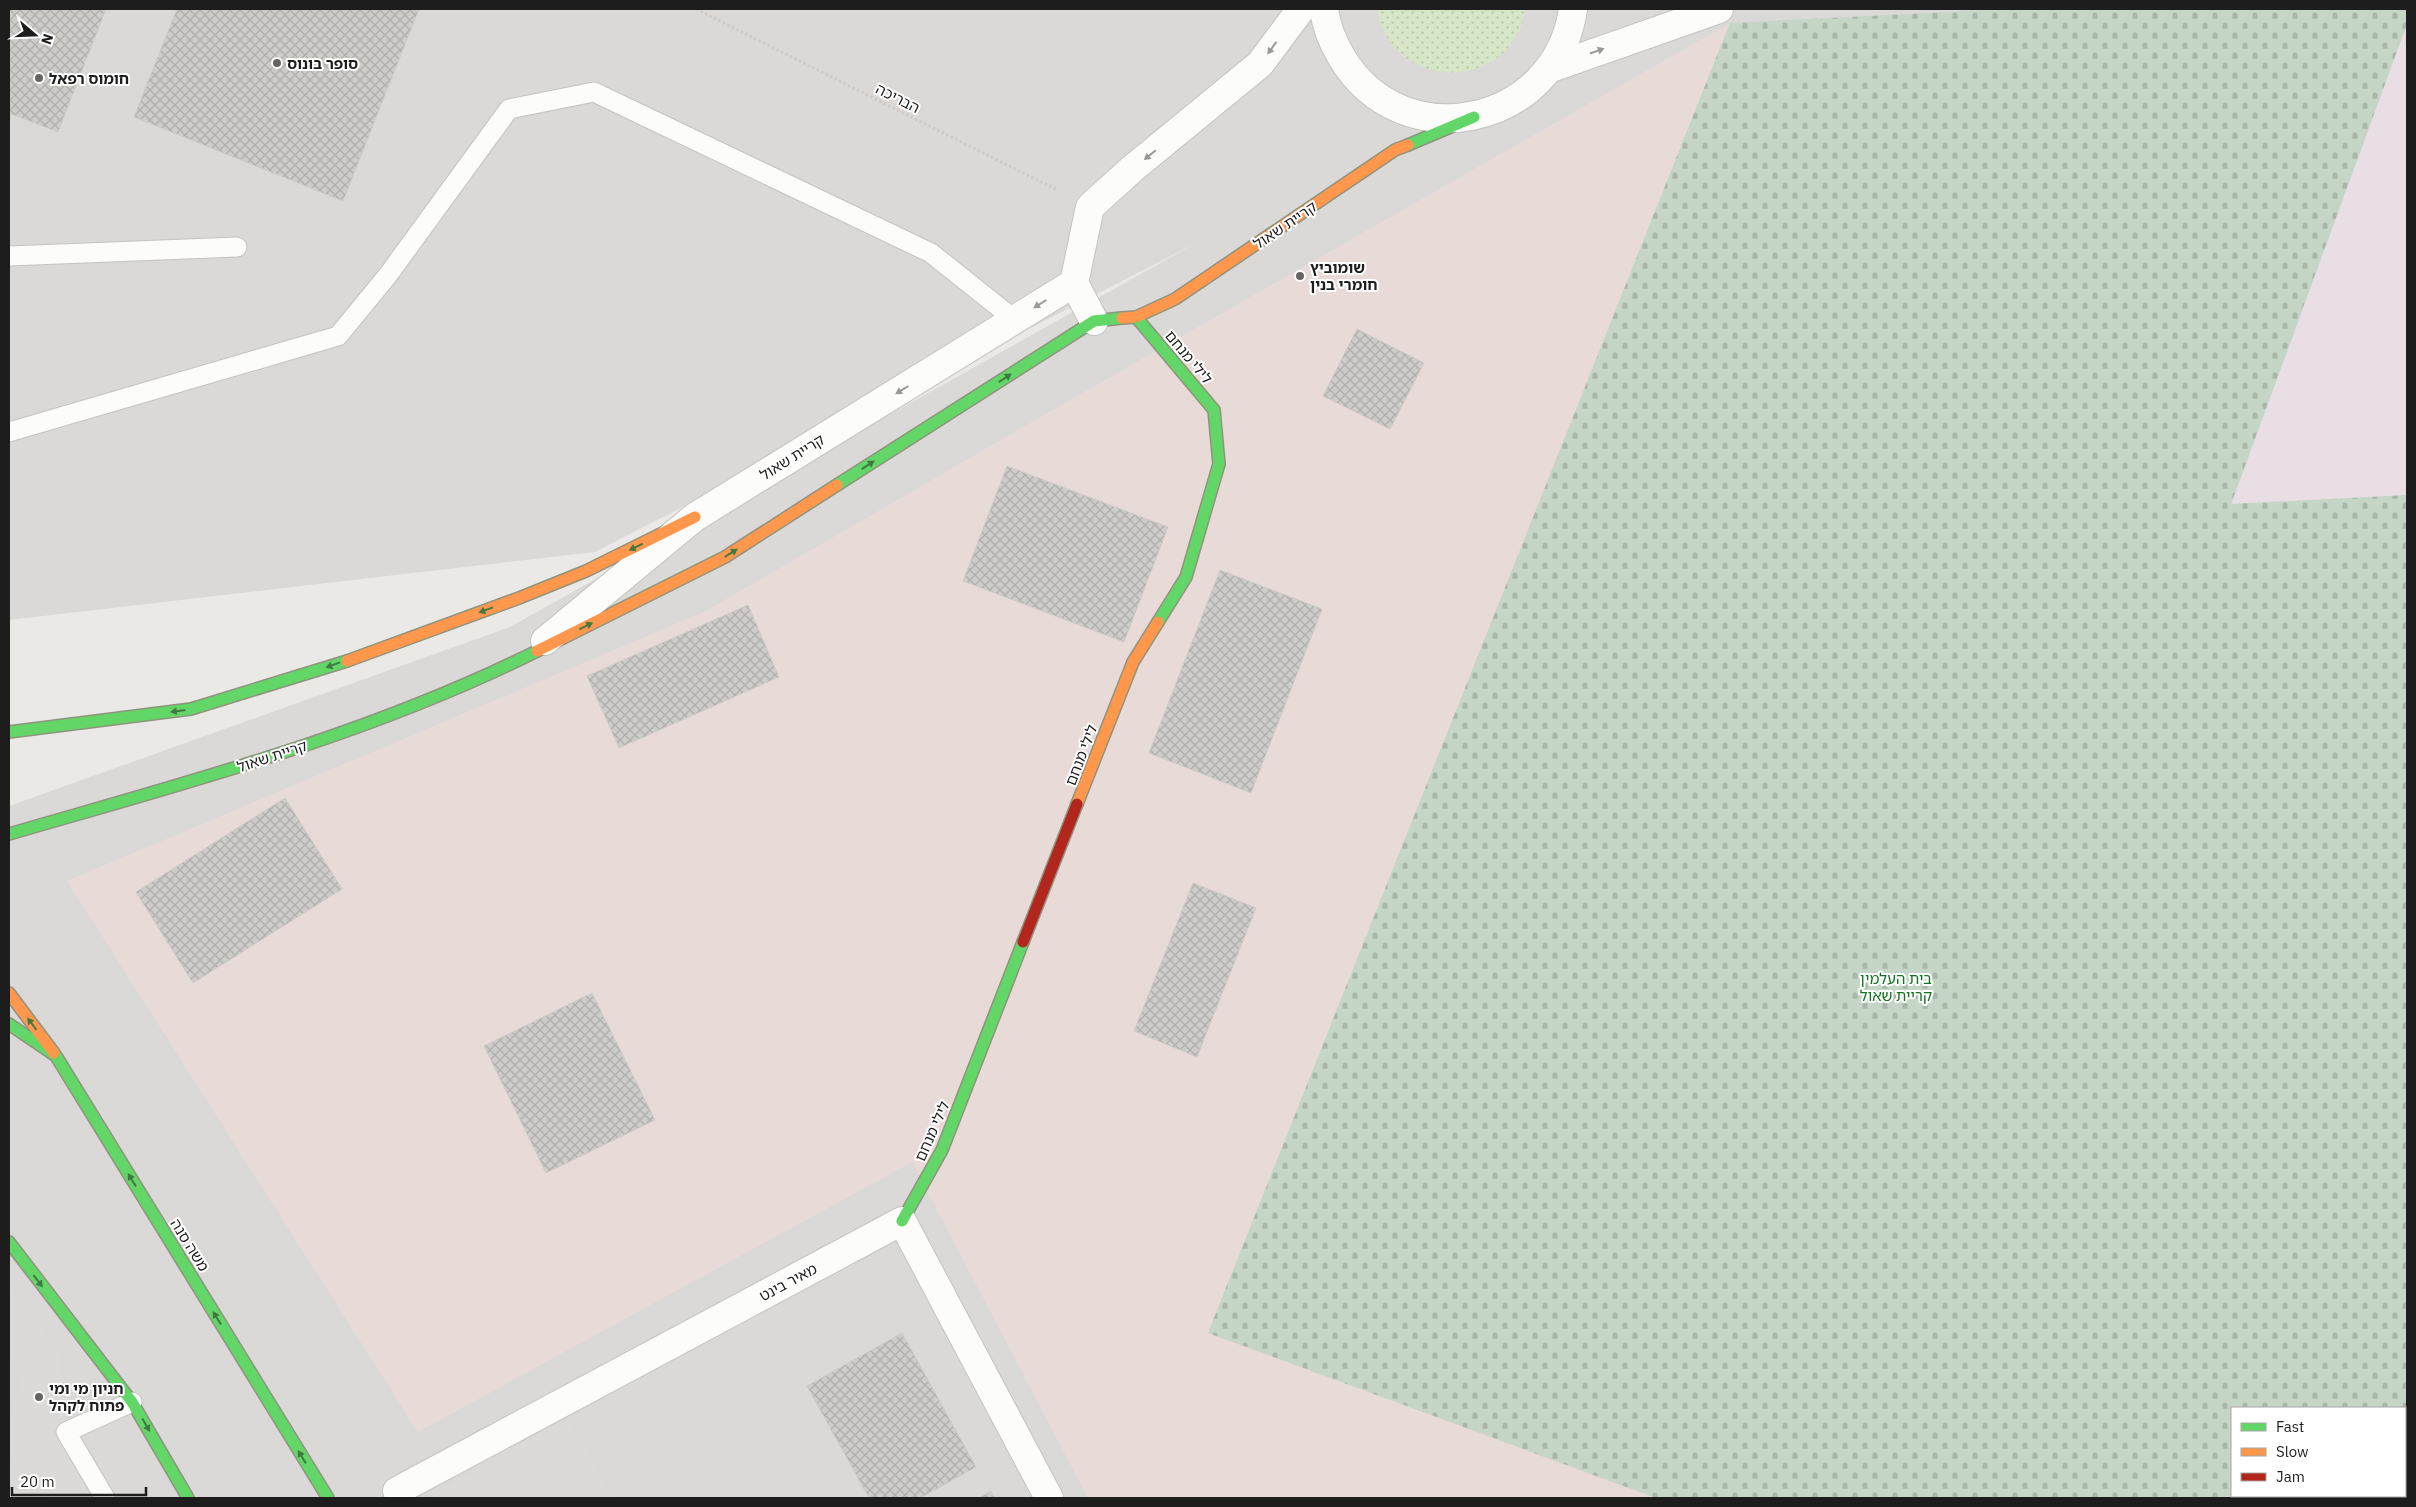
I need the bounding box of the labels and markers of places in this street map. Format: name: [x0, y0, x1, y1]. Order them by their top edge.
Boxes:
place label: סופר בונוס: [287, 54, 358, 73]
marker: סופר בונוס: [271, 57, 283, 69]
place label: חומוס רפאל: [49, 69, 129, 88]
marker: חומוס רפאל: [33, 72, 45, 84]
place label: שומוביץ חומרי בנין: [1310, 258, 1378, 294]
marker: שומוביץ חומרי בנין: [1294, 270, 1306, 282]
place label: חניון מי ומי פתוח לקהל: [49, 1379, 125, 1415]
marker: חניון מי ומי פתוח לקהל: [33, 1391, 45, 1403]

